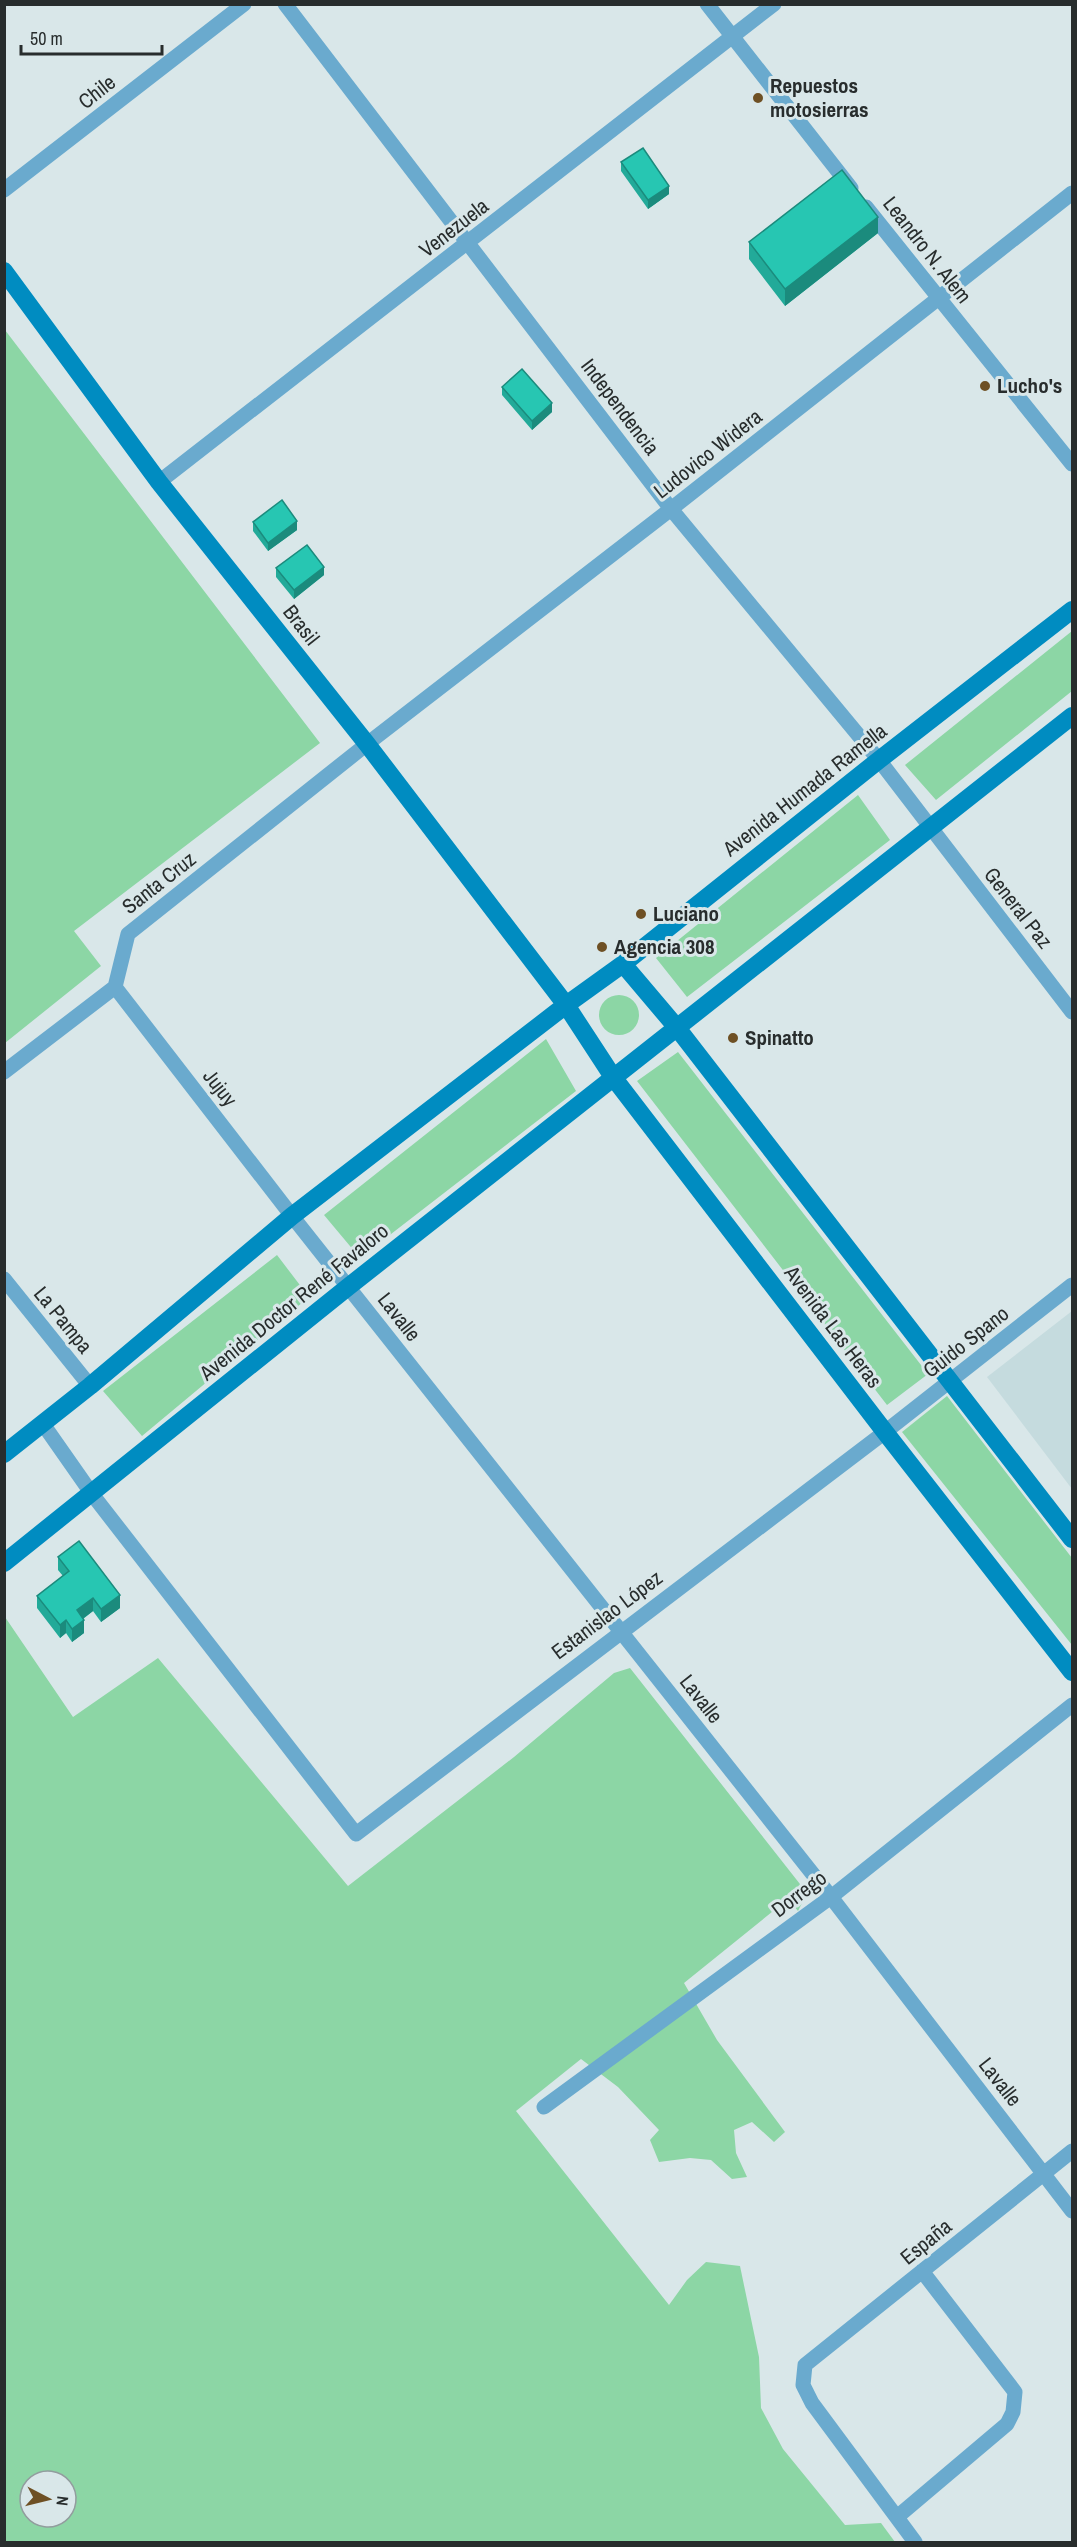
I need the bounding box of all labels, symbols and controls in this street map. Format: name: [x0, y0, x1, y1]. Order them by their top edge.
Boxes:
scale bar: [21, 18, 162, 56]
text: 50 m: [30, 26, 63, 51]
street label: Chile: [72, 68, 121, 115]
place label: Repuestos motosierras: [770, 71, 869, 124]
marker: Repuestos motosierras: [751, 91, 765, 105]
street label: Leandro N. Alem: [876, 190, 978, 309]
street label: Venezuela: [413, 191, 495, 264]
street label: Independencia: [575, 352, 667, 461]
place label: Lucho's: [997, 371, 1062, 400]
marker: Lucho's: [978, 379, 992, 393]
street label: Ludovico Widera: [647, 402, 768, 505]
street label: Brasil: [276, 598, 326, 651]
street label: Avenida Humada Ramella: [716, 716, 893, 863]
street label: Santa Cruz: [116, 844, 202, 921]
street label: General Paz: [978, 861, 1060, 955]
place label: Luciano: [653, 899, 719, 928]
marker: Luciano: [634, 907, 648, 921]
place label: Agencia 308: [614, 932, 715, 961]
marker: Agencia 308: [595, 940, 609, 954]
place label: Spinatto: [745, 1023, 814, 1052]
marker: Spinatto: [726, 1031, 740, 1045]
street label: Jujuy: [197, 1063, 244, 1113]
street label: Avenida Doctor René Favaloro: [192, 1216, 394, 1388]
street label: Avenida Las Heras: [777, 1259, 889, 1394]
street label: La Pampa: [27, 1280, 100, 1360]
street label: Lavalle: [371, 1286, 428, 1347]
street label: Guido Spano: [917, 1299, 1015, 1384]
street label: Estanislao López: [545, 1563, 668, 1666]
street label: Lavalle: [673, 1668, 730, 1729]
street label: Dorrego: [765, 1863, 832, 1924]
street label: Lavalle: [972, 2051, 1029, 2112]
street label: España: [894, 2212, 958, 2271]
north arrow: [18, 2469, 78, 2529]
text: N: [51, 2495, 74, 2507]

